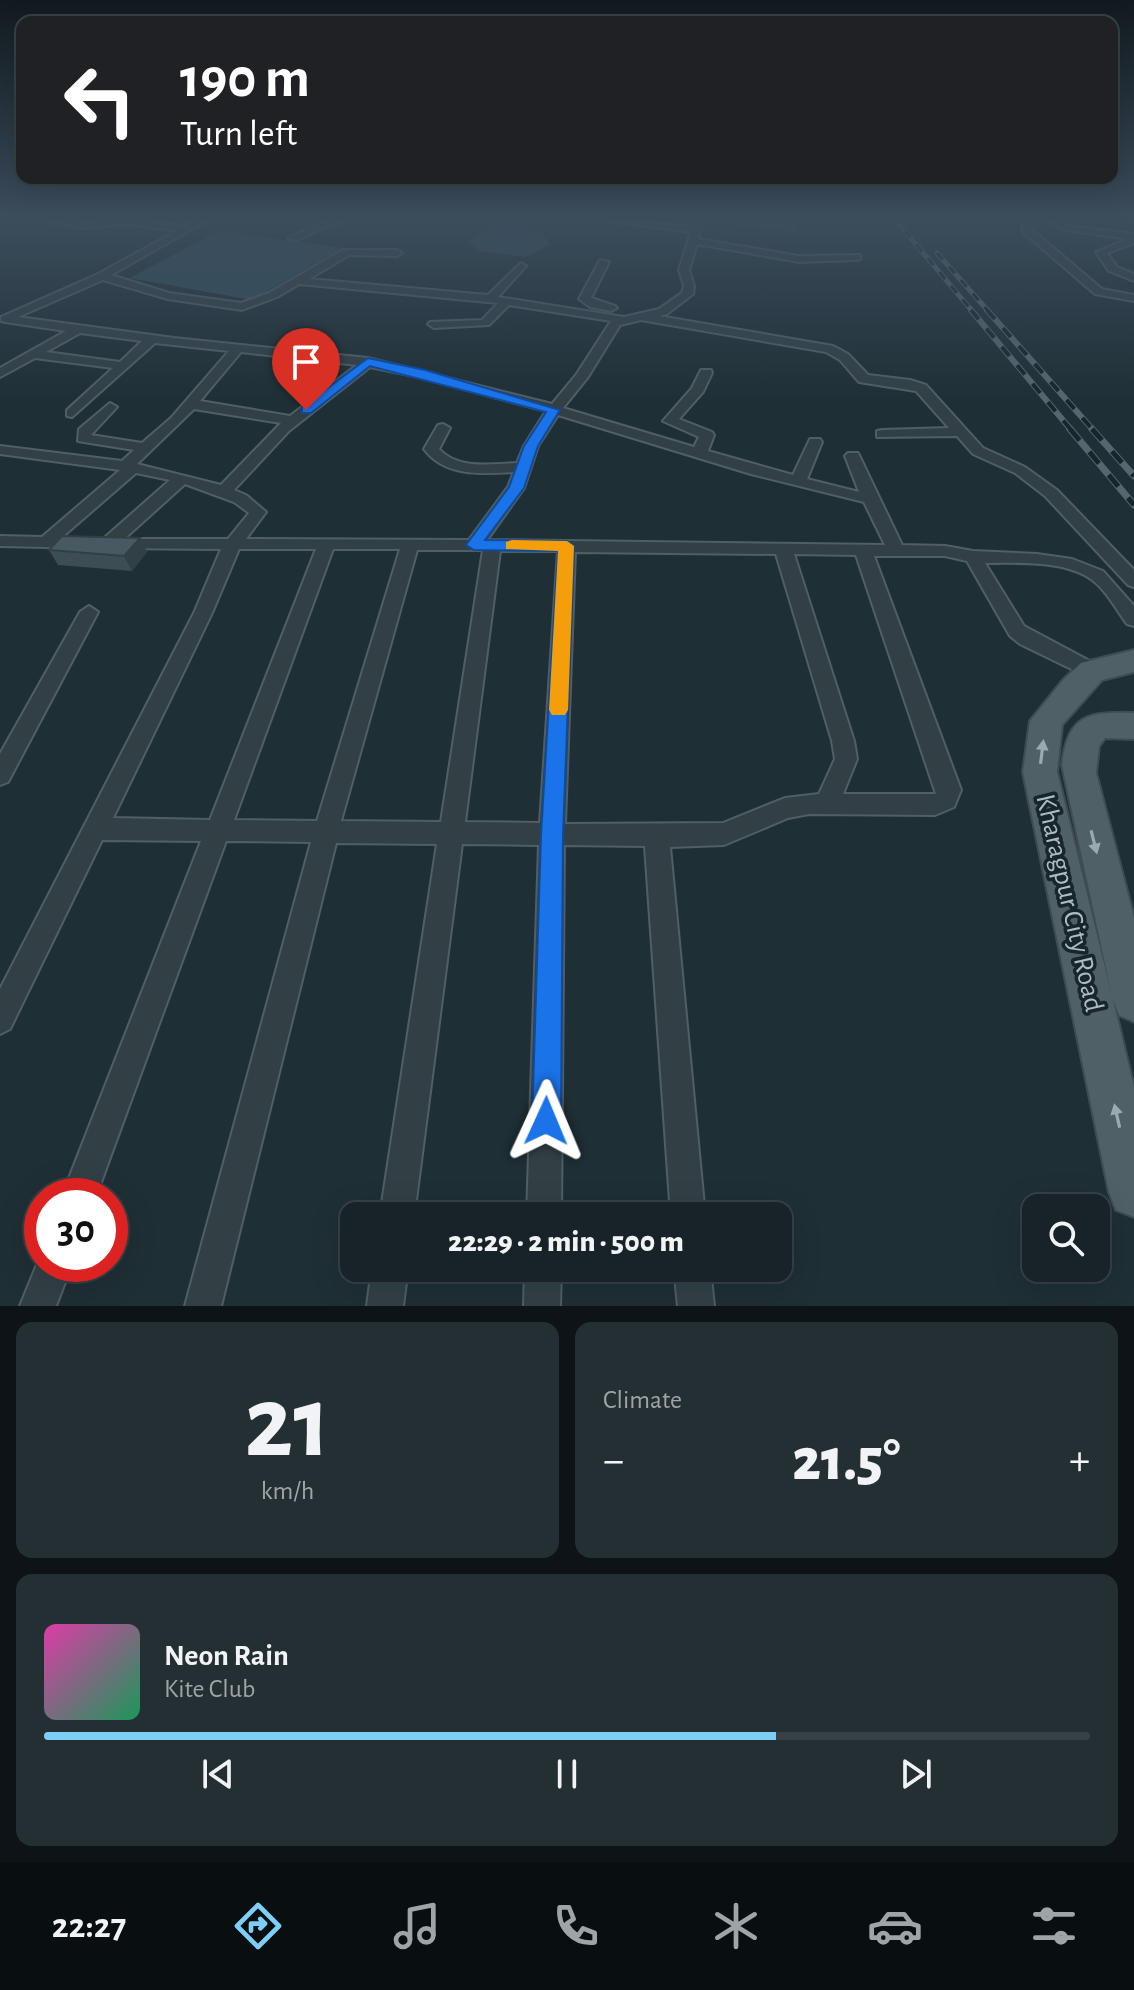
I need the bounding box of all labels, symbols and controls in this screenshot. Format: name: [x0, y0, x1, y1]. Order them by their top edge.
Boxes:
icon: left: [48, 48, 152, 152]
text: 190 m: [180, 51, 310, 107]
text: Turn left: [180, 116, 297, 152]
pin: [272, 328, 340, 410]
icon: arrive: [284, 340, 328, 384]
one-way arrow: [1036, 739, 1049, 764]
street label: Kharagpur City Road: [1030, 792, 1108, 1014]
one-way arrow: [1089, 830, 1101, 855]
position arrow: [504, 1079, 588, 1163]
one-way arrow: [1110, 1103, 1123, 1128]
speed limit sign: 30: [24, 1178, 128, 1282]
map controls: [1022, 1194, 1110, 1282]
button: search: [1022, 1194, 1110, 1282]
text: 22:29 · 2 min · 500 m: [448, 1227, 684, 1257]
text: 21: [244, 1372, 331, 1476]
text: Climate: [603, 1387, 682, 1413]
text: 21.5°: [792, 1431, 901, 1491]
text: −: [603, 1439, 624, 1483]
text: +: [1069, 1439, 1090, 1483]
text: km/h: [261, 1478, 314, 1504]
text: Neon Rain: [164, 1641, 289, 1671]
text: Kite Club: [164, 1676, 255, 1702]
icon: previous: [196, 1752, 240, 1796]
icon: pause: [545, 1752, 589, 1796]
icon: next: [894, 1752, 938, 1796]
icon: directions: [230, 1898, 286, 1954]
icon: music: [389, 1898, 445, 1954]
icon: phone: [548, 1898, 604, 1954]
icon: climate: [708, 1898, 764, 1954]
icon: car: [867, 1898, 923, 1954]
icon: filters: [1026, 1898, 1082, 1954]
text: 22:27: [52, 1908, 126, 1944]

